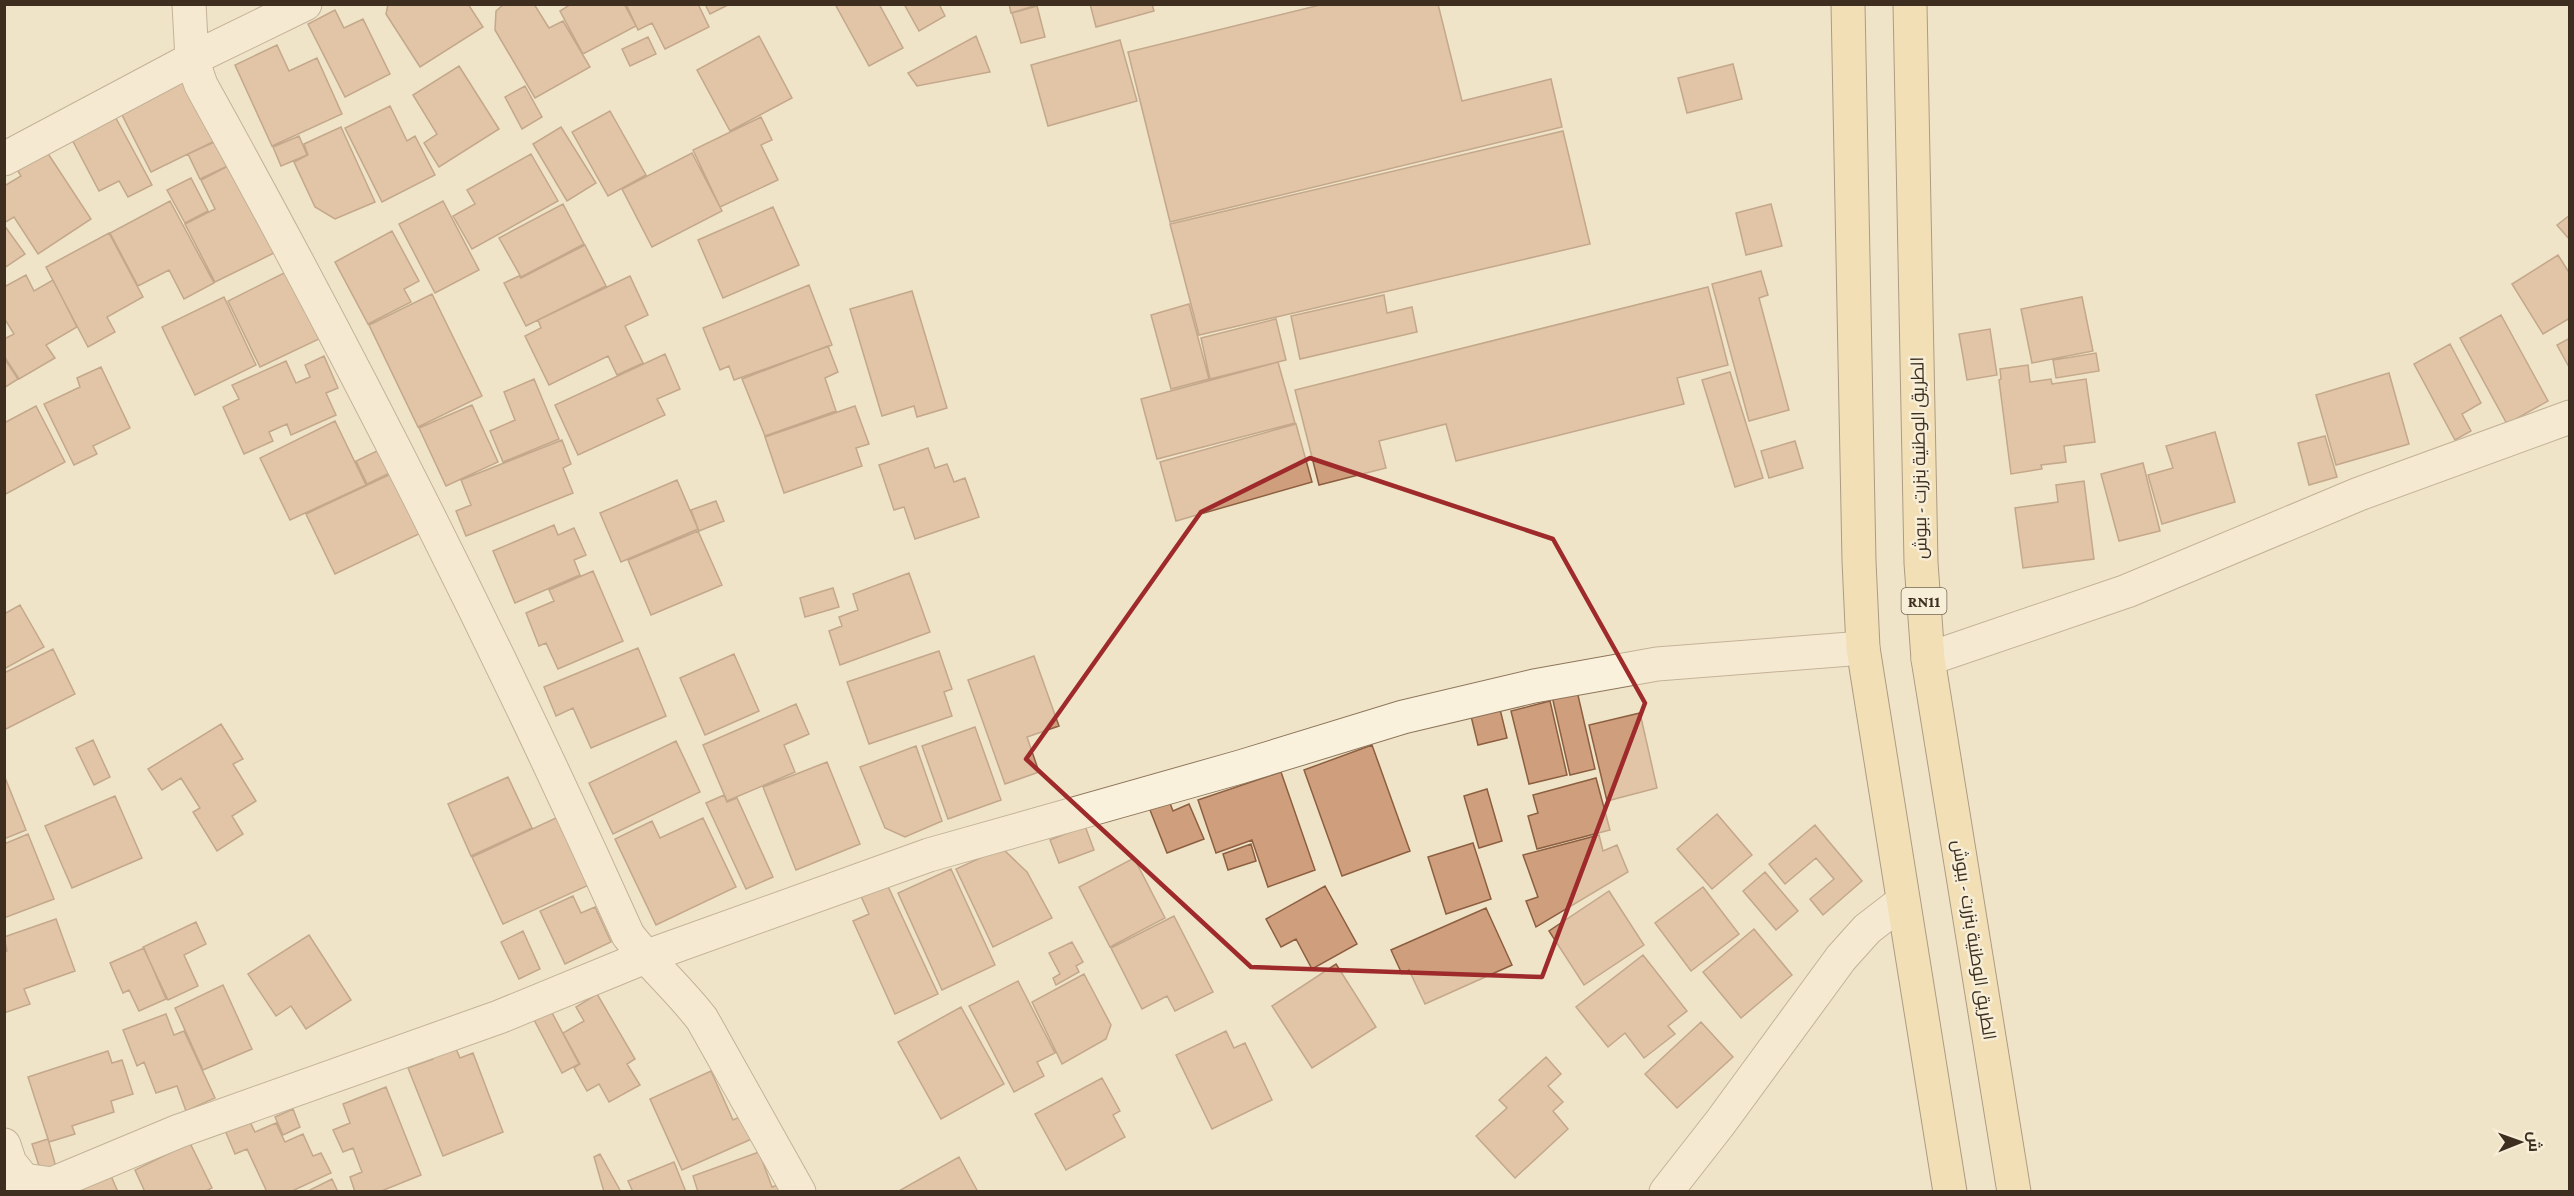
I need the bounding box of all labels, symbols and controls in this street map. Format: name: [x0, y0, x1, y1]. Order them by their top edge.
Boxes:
street label: الطريق الوطنية بنزرت - ببوش: [1907, 357, 1933, 559]
road number: RN11: [1902, 588, 1946, 614]
street label: الطريق الوطنية بنزرت - ببوش: [1946, 838, 2000, 1042]
north arrow: [2490, 1112, 2550, 1172]
text: ش: [2525, 1131, 2543, 1152]

